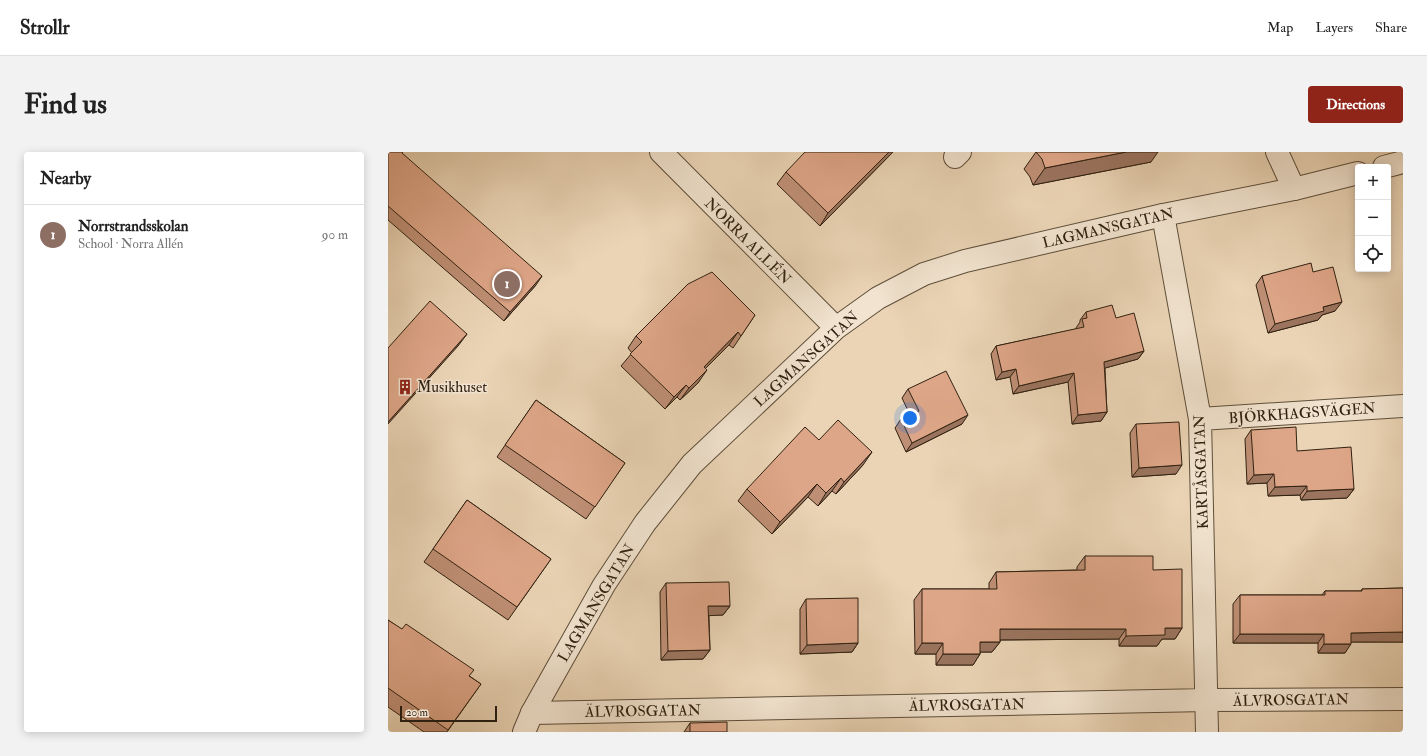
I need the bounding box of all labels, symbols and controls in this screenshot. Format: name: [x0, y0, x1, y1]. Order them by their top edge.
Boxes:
text: Strollr: [20, 16, 70, 40]
text: Map: [1267, 19, 1293, 36]
text: Layers: [1315, 19, 1353, 36]
text: Share: [1375, 19, 1407, 36]
button: Directions: [1308, 86, 1403, 123]
text: Find us: [24, 87, 107, 122]
map controls: [1355, 164, 1391, 272]
button: +: [1355, 164, 1391, 200]
text: Nearby: [40, 168, 91, 189]
street label: NORRA ALLÉN: [700, 193, 797, 289]
button: −: [1355, 200, 1391, 236]
street label: LAGMANSGATAN: [1041, 204, 1176, 253]
text: Norrstrandsskolan: [78, 217, 188, 236]
text: 1: [51, 227, 55, 243]
text: 90 m: [322, 227, 348, 243]
text: School · Norra Allén: [78, 236, 183, 252]
button: locate: [1355, 236, 1391, 272]
pin: 1: [494, 269, 520, 299]
street label: LAGMANSGATAN: [750, 307, 863, 411]
building icon: Musikhuset: [396, 378, 414, 396]
place label: Musikhuset: [417, 378, 487, 397]
street label: BJÖRKHAGSVÄGEN: [1228, 398, 1377, 429]
your location: [900, 408, 920, 428]
street label: KARTÅSGATAN: [1189, 414, 1213, 529]
street label: LAGMANSGATAN: [554, 540, 639, 666]
street label: ÄLVROSGATAN: [1232, 689, 1350, 711]
street label: ÄLVROSGATAN: [908, 694, 1026, 716]
street label: ÄLVROSGATAN: [584, 700, 702, 722]
scale bar: [400, 704, 497, 723]
text: 20 m: [406, 706, 428, 719]

